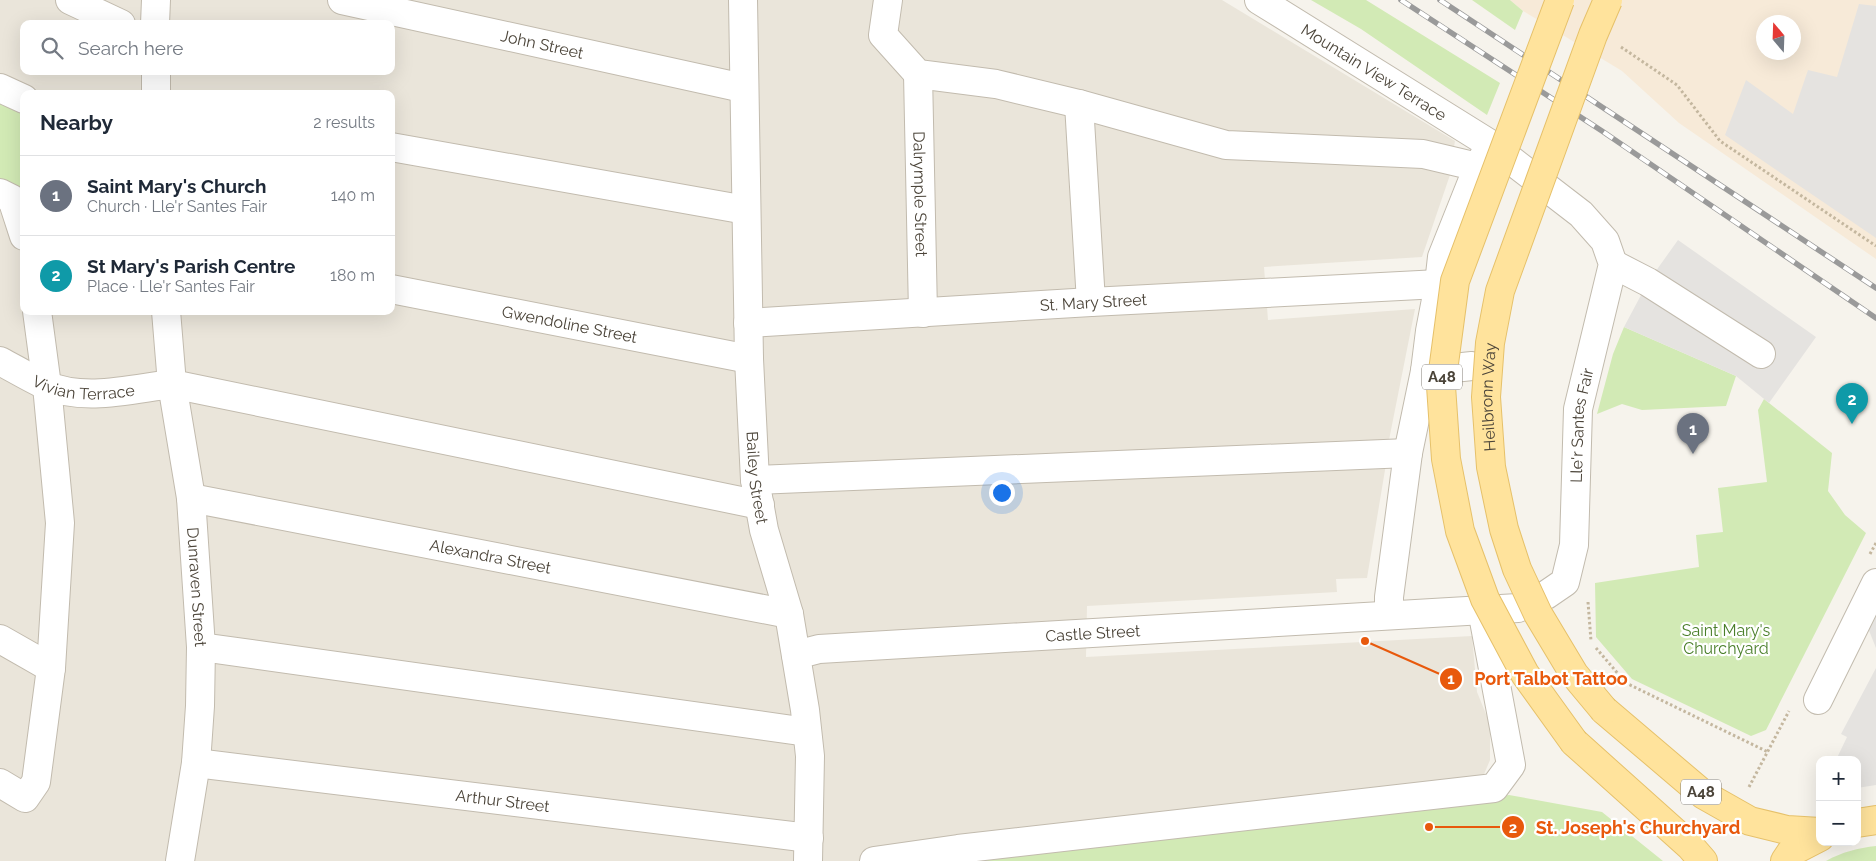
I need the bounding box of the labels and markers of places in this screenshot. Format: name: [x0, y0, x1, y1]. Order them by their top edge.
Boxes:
pin: 2: [1836, 383, 1868, 424]
pin: 1: [1677, 413, 1709, 454]
callout: Port Talbot Tattoo: [1439, 662, 1638, 695]
callout: St. Joseph's Churchyard: [1500, 811, 1751, 844]

